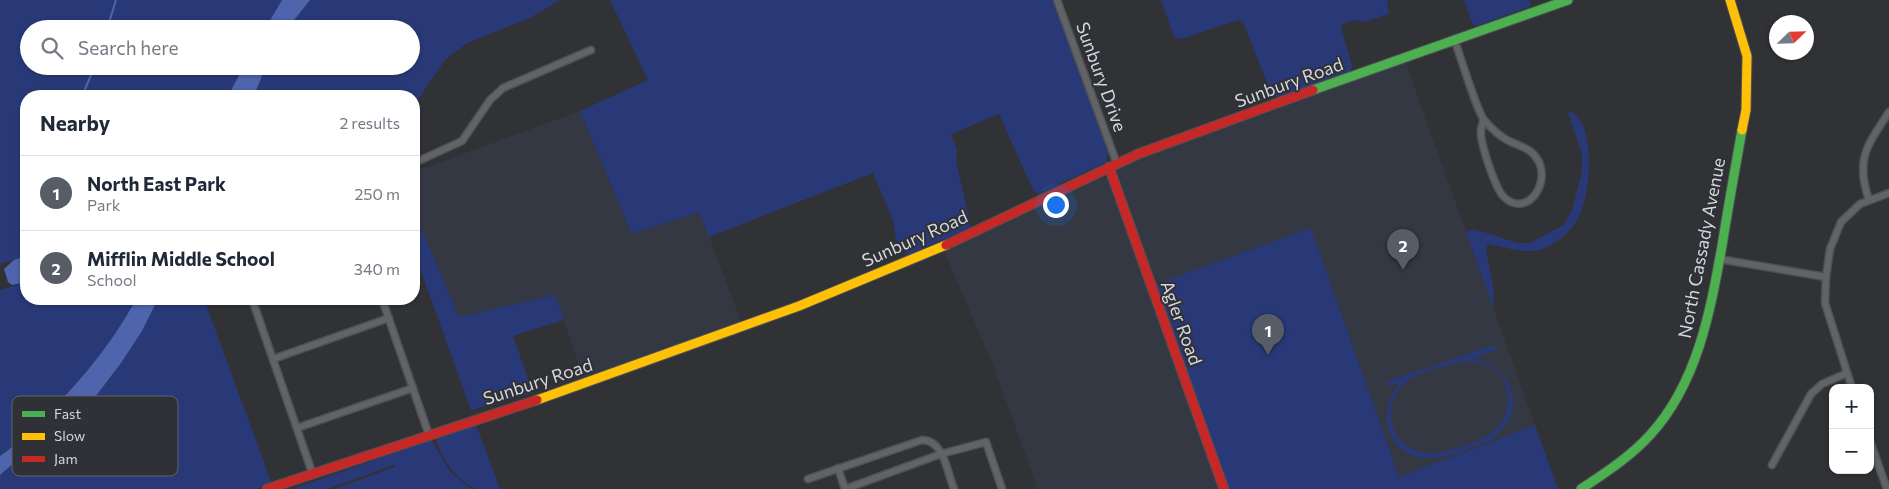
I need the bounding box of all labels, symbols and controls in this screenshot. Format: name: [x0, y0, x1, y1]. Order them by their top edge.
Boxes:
north arrow: [1769, 15, 1814, 60]
street label: Sunbury Drive: [1072, 19, 1132, 134]
search box: [20, 20, 420, 75]
icon: search: [38, 34, 66, 62]
text: Search here: [78, 36, 178, 59]
street label: Sunbury Road: [1232, 52, 1346, 112]
text: Nearby: [40, 110, 110, 135]
text: 2 results: [339, 113, 400, 132]
street label: North Cassady Avenue: [1673, 156, 1729, 340]
text: North East Park: [87, 172, 226, 195]
text: 1: [52, 184, 60, 203]
text: 250 m: [354, 184, 400, 203]
your location: [1043, 192, 1069, 218]
text: Park: [87, 195, 120, 214]
street label: Sunbury Road: [858, 205, 971, 271]
pin: 2: [1387, 229, 1419, 270]
text: Mifflin Middle School: [87, 247, 275, 270]
text: 2: [51, 259, 61, 278]
text: 340 m: [354, 259, 400, 278]
text: School: [87, 270, 137, 289]
street label: Agler Road: [1156, 277, 1207, 368]
pin: 1: [1252, 314, 1284, 355]
street label: Sunbury Road: [480, 353, 595, 409]
map controls: [1829, 384, 1874, 474]
button: +: [1829, 384, 1874, 429]
legend: [12, 396, 178, 476]
text: Fast: [54, 405, 81, 422]
text: Slow: [54, 427, 85, 444]
button: −: [1829, 429, 1874, 474]
text: Jam: [54, 450, 78, 467]

